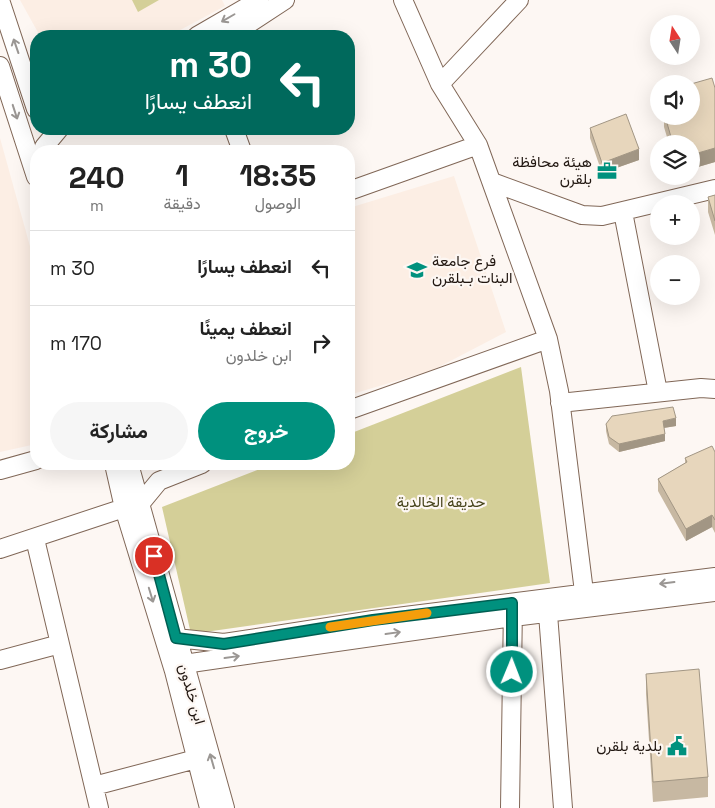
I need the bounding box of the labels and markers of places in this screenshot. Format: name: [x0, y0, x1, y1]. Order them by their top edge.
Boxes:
place label: هيئة محافظة بلقرن: [512, 152, 592, 188]
office icon: هيئة محافظة بلقرن: [596, 160, 618, 182]
place label: فرع جامعة البنات بـبلقرن: [432, 251, 512, 287]
school or university icon: فرع جامعة البنات بـبلقرن: [406, 259, 428, 281]
pin: [133, 535, 175, 577]
public building icon: بلدية بلقرن: [666, 735, 688, 757]
place label: بلدية بلقرن: [596, 736, 662, 755]

